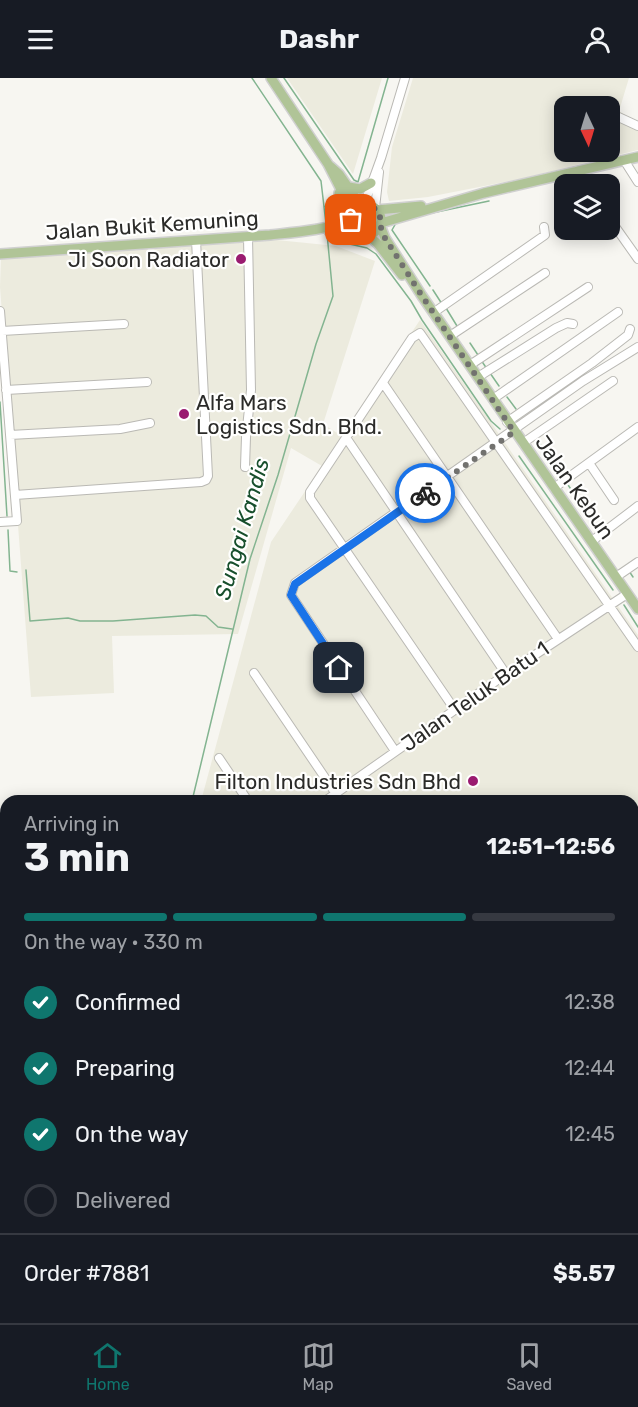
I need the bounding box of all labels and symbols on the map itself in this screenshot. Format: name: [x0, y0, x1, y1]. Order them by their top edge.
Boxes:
north arrow: [554, 96, 620, 162]
pin: [325, 194, 376, 245]
street label: Jalan Bukit Kemuning: [45, 205, 259, 245]
place label: Ji Soon Radiator: [68, 247, 229, 272]
marker: Ji Soon Radiator: [234, 252, 248, 266]
place label: Alfa Mars Logistics Sdn. Bhd.: [196, 390, 382, 439]
marker: Alfa Mars Logistics Sdn. Bhd.: [177, 407, 191, 421]
street label: Jalan Kebun: [530, 430, 620, 544]
water label: Sungai Kandis: [209, 455, 275, 603]
courier: [395, 463, 455, 523]
street label: Jalan Teluk Batu 1: [396, 636, 554, 756]
pin: [313, 642, 364, 693]
place label: Filton Industries Sdn Bhd: [214, 769, 461, 794]
marker: Filton Industries Sdn Bhd: [466, 774, 480, 788]

